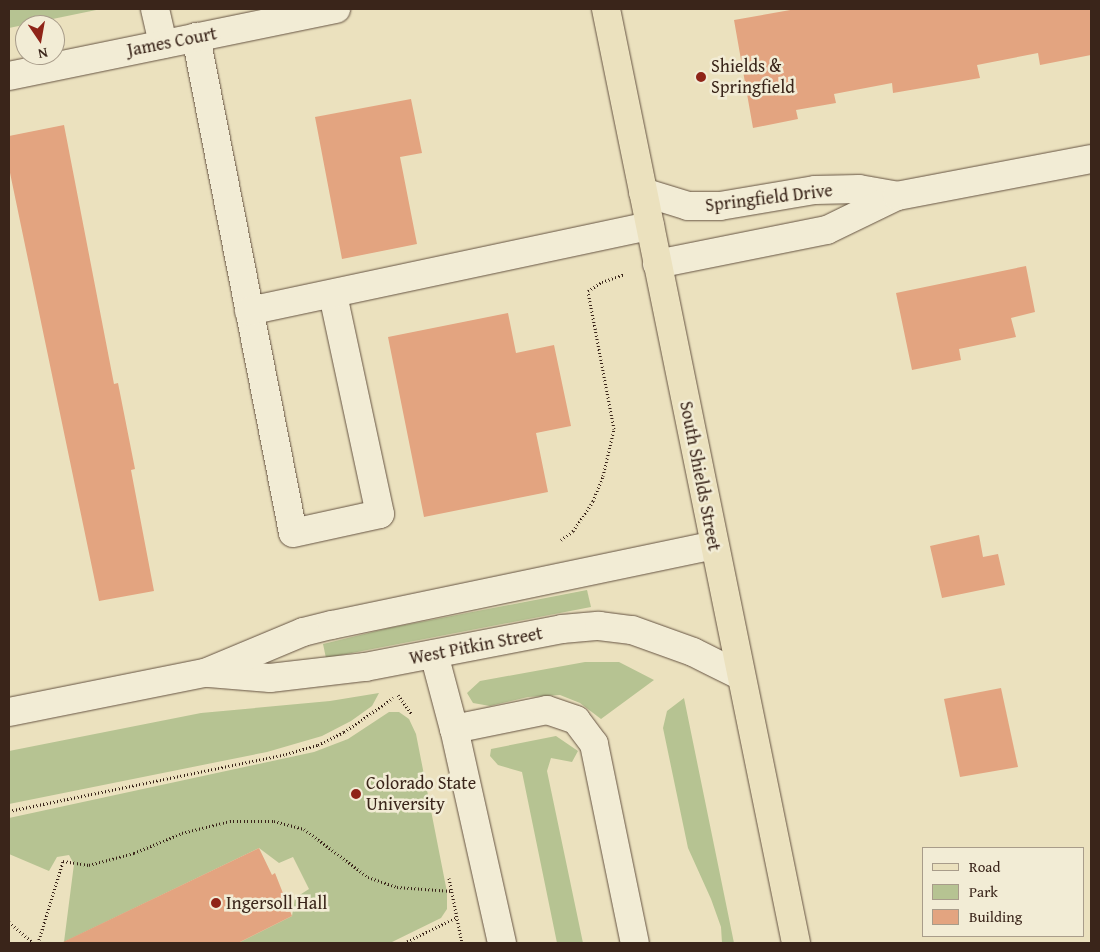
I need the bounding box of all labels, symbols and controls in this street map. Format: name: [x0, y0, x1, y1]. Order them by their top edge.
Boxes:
north arrow: [15, 15, 65, 65]
street label: James Court: [125, 23, 219, 61]
text: N: [36, 43, 50, 64]
place label: Shields & Springfield: [711, 56, 795, 98]
marker: Shields & Springfield: [695, 71, 707, 83]
street label: Springfield Drive: [704, 179, 834, 217]
street label: South Shields Street: [675, 399, 725, 553]
street label: West Pitkin Street: [407, 622, 545, 670]
place label: Colorado State University: [366, 773, 476, 816]
marker: Colorado State University: [350, 788, 362, 800]
legend: [922, 847, 1085, 937]
text: Road: [969, 856, 1000, 877]
text: Park: [969, 881, 998, 902]
place label: Ingersoll Hall: [226, 892, 327, 914]
marker: Ingersoll Hall: [210, 897, 222, 909]
text: Building: [969, 906, 1022, 927]

